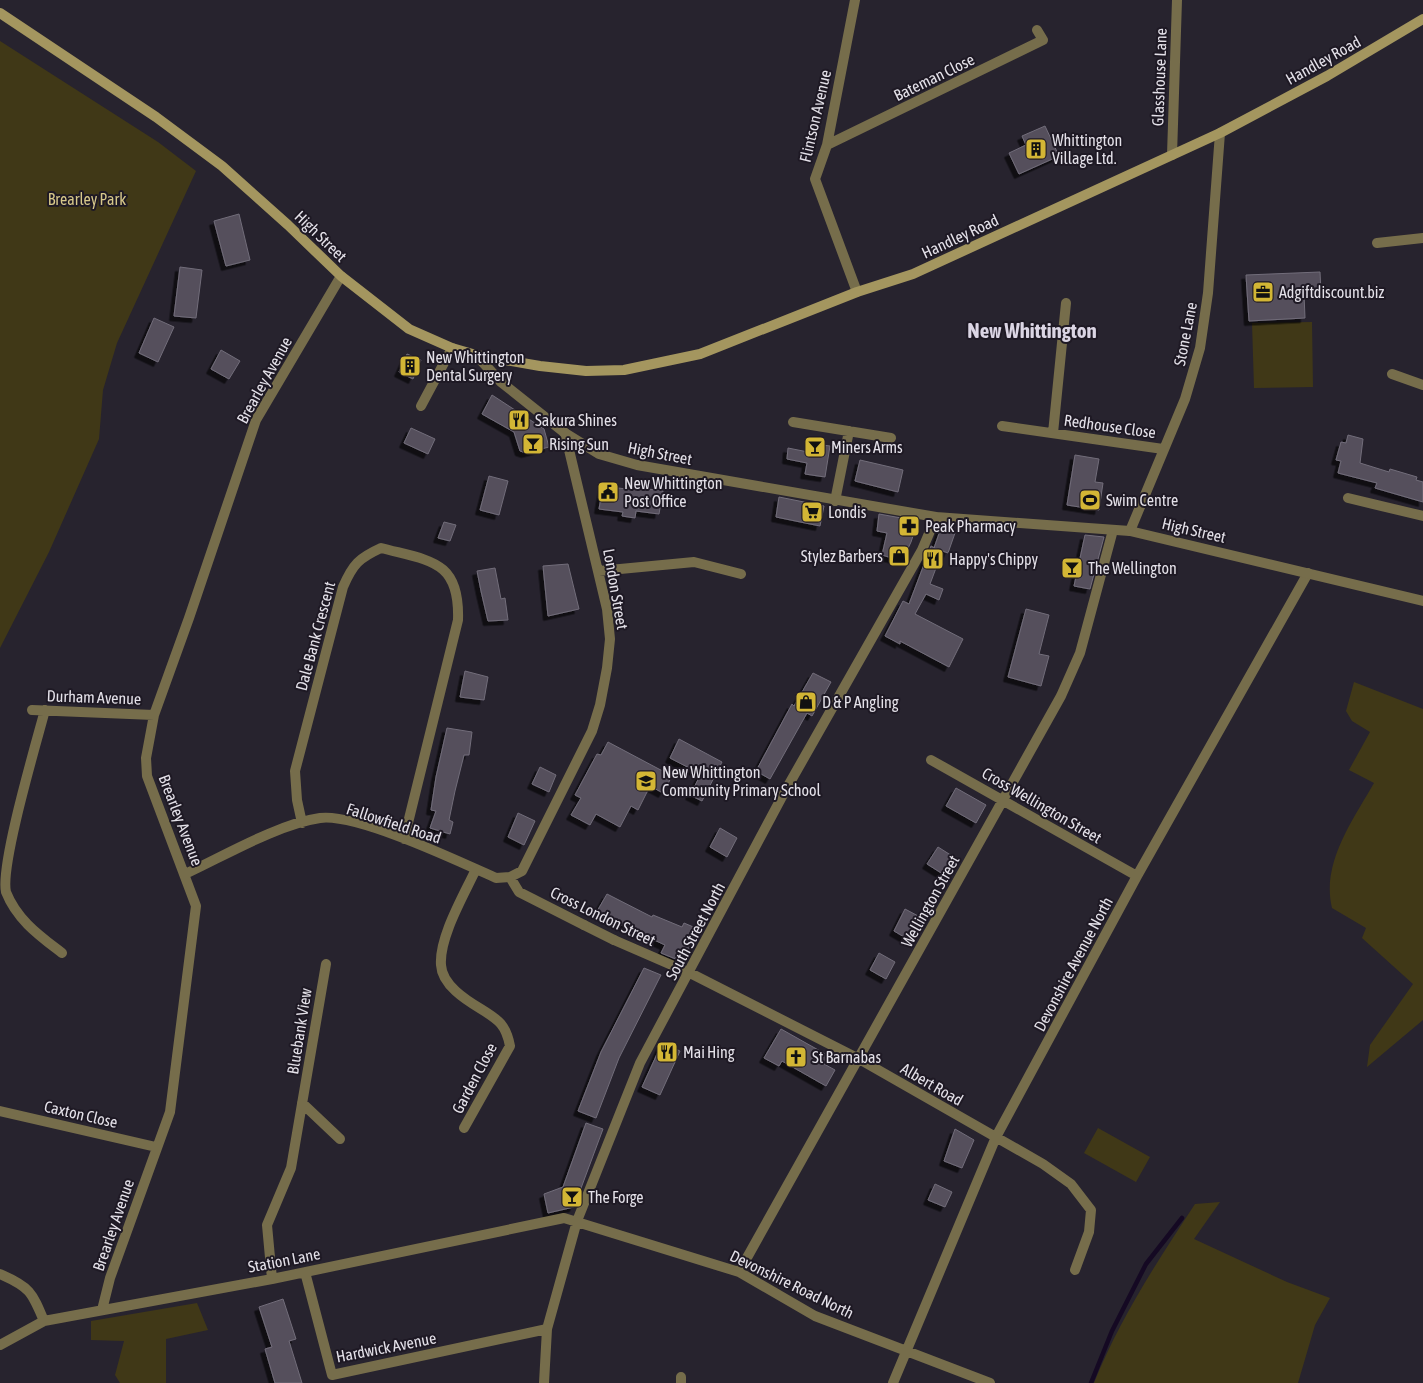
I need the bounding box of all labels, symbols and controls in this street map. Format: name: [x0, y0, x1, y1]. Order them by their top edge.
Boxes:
street label: Glasshouse Lane: [1148, 28, 1170, 126]
street label: Handley Road: [1283, 32, 1364, 89]
street label: Bateman Close: [891, 50, 977, 104]
street label: Flintson Avenue: [796, 68, 834, 164]
place label: Whittington Village Ltd.: [1052, 131, 1122, 168]
building icon: Whittington Village Ltd.: [1024, 137, 1048, 161]
park label: Brearley Park: [48, 190, 126, 209]
street label: High Street: [291, 207, 351, 266]
street label: Handley Road: [919, 210, 1002, 263]
office icon: Adgiftdiscount.biz: [1251, 280, 1275, 304]
place label: Adgiftdiscount.biz: [1279, 283, 1384, 302]
street label: Stone Lane: [1170, 301, 1200, 367]
district label: New Whittington: [967, 318, 1097, 342]
street label: Brearley Avenue: [233, 334, 296, 427]
place label: New Whittington Dental Surgery: [426, 348, 525, 385]
building icon: New Whittington Dental Surgery: [398, 354, 422, 378]
restaurant icon: Sakura Shines: [507, 408, 531, 432]
place label: Sakura Shines: [535, 411, 617, 429]
street label: Redhouse Close: [1063, 411, 1157, 441]
bar icon: Rising Sun: [521, 432, 545, 456]
place label: Rising Sun: [549, 435, 609, 454]
bar icon: Miners Arms: [803, 435, 827, 459]
street label: High Street: [626, 438, 694, 469]
place label: Miners Arms: [831, 438, 903, 456]
place label: New Whittington Post Office: [624, 474, 723, 510]
public building icon: New Whittington Post Office: [596, 480, 620, 504]
sports icon: Swim Centre: [1078, 488, 1102, 512]
place label: Swim Centre: [1106, 491, 1178, 509]
supermarket icon: Londis: [800, 500, 824, 524]
place label: Londis: [828, 503, 867, 521]
pharmacy icon: Peak Pharmacy: [897, 514, 921, 538]
street label: High Street: [1160, 514, 1228, 547]
place label: Peak Pharmacy: [925, 517, 1016, 536]
shop icon: Stylez Barbers: [887, 544, 911, 568]
street label: London Street: [600, 547, 632, 631]
place label: Stylez Barbers: [801, 547, 883, 566]
restaurant icon: Happy's Chippy: [921, 547, 945, 571]
place label: Happy's Chippy: [949, 550, 1038, 569]
bar icon: The Wellington: [1060, 556, 1084, 580]
place label: The Wellington: [1088, 559, 1177, 578]
street label: Dale Bank Crescent: [292, 579, 338, 693]
street label: Durham Avenue: [46, 686, 142, 708]
shop icon: D & P Angling: [794, 690, 818, 714]
place label: D & P Angling: [822, 693, 899, 712]
place label: New Whittington Community Primary School: [662, 763, 821, 800]
street label: Cross Wellington Street: [978, 763, 1105, 848]
school or university icon: New Whittington Community Primary School: [634, 769, 658, 793]
street label: Brearley Avenue: [154, 772, 207, 868]
street label: Fallowfield Road: [344, 799, 444, 847]
street label: Wellington Street: [897, 852, 964, 951]
street label: South Street North: [662, 879, 728, 983]
street label: Cross London Street: [548, 883, 659, 949]
street label: Devonshire Avenue North: [1030, 894, 1116, 1034]
street label: Bluebank View: [283, 986, 315, 1075]
street label: Garden Close: [448, 1040, 500, 1116]
restaurant icon: Mai Hing: [655, 1040, 679, 1064]
place label: Mai Hing: [683, 1043, 735, 1062]
church icon: St Barnabas: [784, 1045, 808, 1069]
place label: St Barnabas: [812, 1048, 881, 1066]
street label: Albert Road: [898, 1059, 966, 1109]
street label: Caxton Close: [43, 1097, 119, 1131]
street label: Brearley Avenue: [89, 1177, 138, 1274]
bar icon: The Forge: [560, 1185, 584, 1209]
place label: The Forge: [588, 1188, 644, 1207]
street label: Station Lane: [246, 1244, 322, 1276]
street label: Devonshire Road North: [727, 1246, 857, 1322]
street label: Hardwick Avenue: [334, 1328, 438, 1366]

